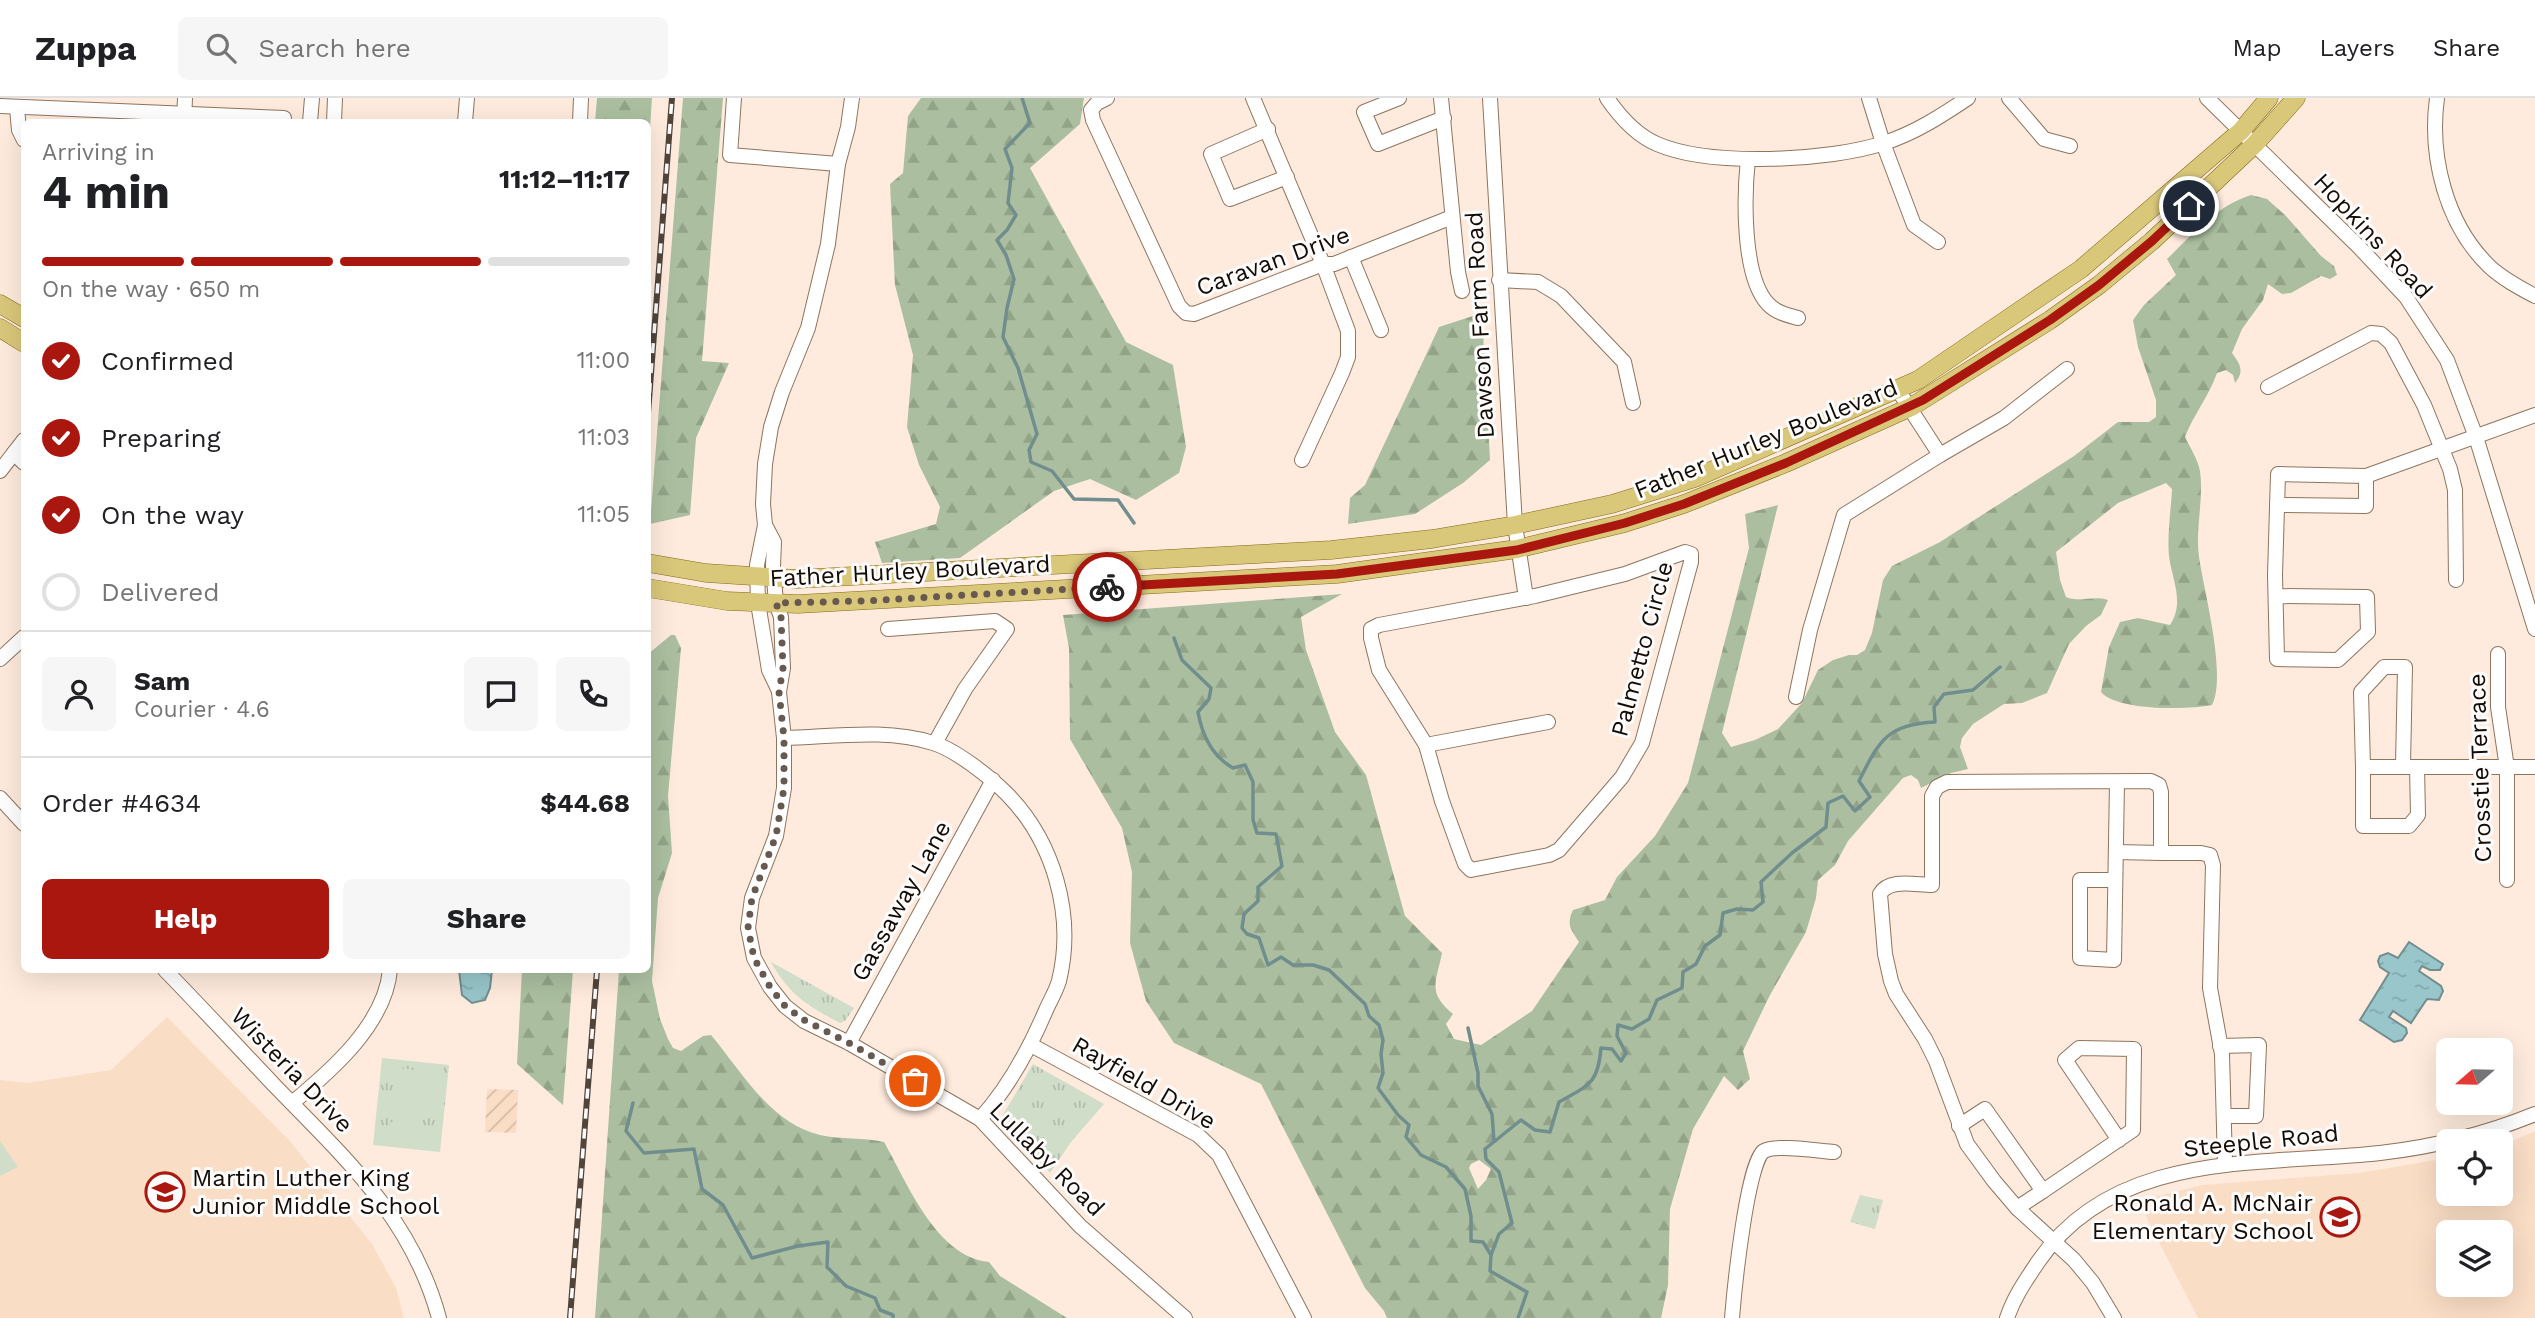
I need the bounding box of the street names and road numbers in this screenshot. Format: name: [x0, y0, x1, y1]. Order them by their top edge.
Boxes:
street label: Hopkins Road: [2308, 168, 2438, 304]
street label: Dawson Farm Road: [1460, 211, 1500, 439]
street label: Caravan Drive: [1192, 220, 1354, 302]
street label: Father Hurley Boulevard: [1630, 373, 1902, 505]
street label: Father Hurley Boulevard: [769, 550, 1051, 592]
street label: Palmetto Circle: [1605, 558, 1679, 740]
street label: Crosstie Terrace: [2463, 673, 2497, 863]
street label: Gassaway Lane: [845, 816, 957, 986]
street label: Wisteria Drive: [225, 1002, 359, 1138]
street label: Rayfield Drive: [1067, 1031, 1221, 1135]
street label: Lullaby Road: [984, 1096, 1110, 1222]
street label: Steeple Road: [2182, 1119, 2340, 1163]

